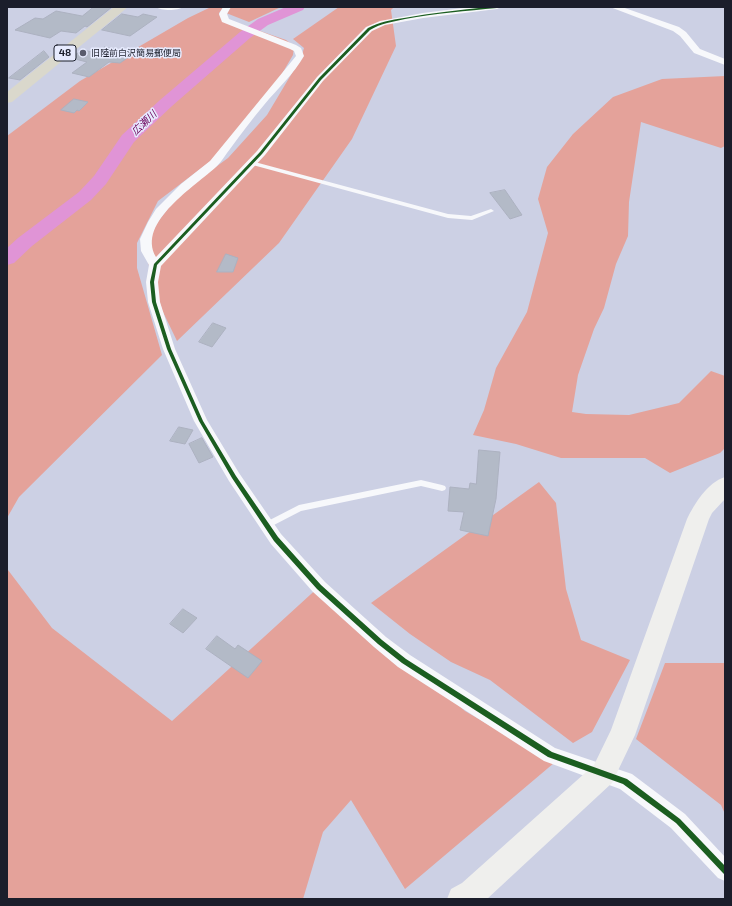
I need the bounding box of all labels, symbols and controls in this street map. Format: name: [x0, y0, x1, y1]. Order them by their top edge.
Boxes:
road number: 48: [54, 45, 76, 61]
marker: 旧陸前白沢簡易郵便局: [78, 48, 88, 58]
place label: 旧陸前白沢簡易郵便局: [91, 48, 181, 58]
water label: 広瀬川: [129, 108, 159, 138]

